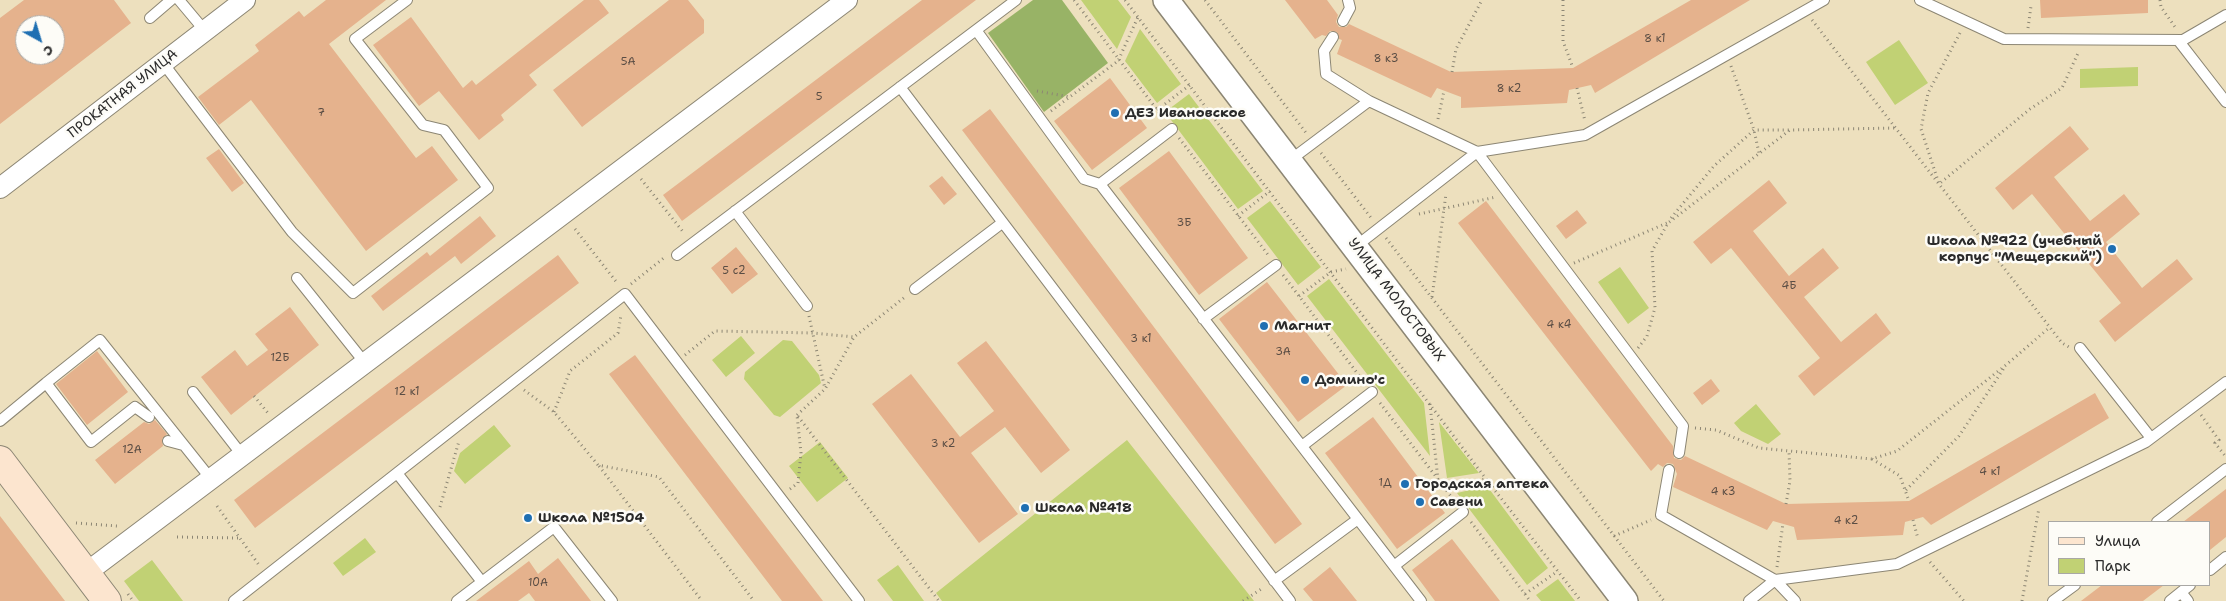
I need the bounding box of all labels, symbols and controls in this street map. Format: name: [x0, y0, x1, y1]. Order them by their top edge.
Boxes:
north arrow: [15, 15, 65, 65]
house number: 8 к1: [1644, 32, 1666, 46]
text: С: [40, 41, 58, 61]
street label: ПРОКАТНАЯ УЛИЦА: [65, 46, 181, 142]
house number: 8 к3: [1374, 52, 1398, 66]
house number: 5А: [621, 55, 635, 69]
house number: 8 к2: [1497, 82, 1521, 96]
house number: 5: [816, 90, 822, 104]
place label: ДЕЗ Ивановское: [1125, 105, 1246, 121]
house number: 7: [317, 106, 325, 120]
marker: ДЕЗ Ивановское: [1109, 107, 1121, 119]
house number: 3Б: [1177, 216, 1191, 230]
place label: Школа №922 (учебный корпус "Мещерский"): [1927, 233, 2102, 266]
street label: УЛИЦА МОЛОСТОВЫХ: [1344, 235, 1448, 365]
marker: Школа №922 (учебный корпус "Мещерский"): [2106, 243, 2118, 255]
house number: 5 с2: [722, 264, 746, 278]
house number: 4Б: [1782, 279, 1796, 293]
place label: Магнит: [1274, 318, 1331, 334]
house number: 4 к4: [1547, 318, 1571, 332]
marker: Магнит: [1258, 320, 1270, 332]
house number: 3 к1: [1130, 332, 1152, 346]
house number: 3А: [1275, 345, 1291, 359]
house number: 12Б: [270, 351, 290, 365]
place label: Домино'c: [1315, 372, 1385, 388]
marker: Домино'c: [1299, 374, 1311, 386]
house number: 12 к1: [394, 385, 420, 399]
house number: 3 к2: [931, 437, 955, 451]
house number: 12А: [122, 443, 142, 457]
house number: 4 к1: [1979, 465, 2001, 479]
house number: 1Д: [1379, 476, 1391, 490]
place label: Городская аптека: [1415, 476, 1549, 492]
marker: Городская аптека: [1399, 478, 1411, 490]
house number: 4 к3: [1711, 485, 1735, 499]
place label: Савени: [1430, 494, 1483, 510]
marker: Савени: [1414, 496, 1426, 508]
place label: Школа №418: [1035, 500, 1132, 516]
marker: Школа №418: [1019, 502, 1031, 514]
place label: Школа №1504: [538, 510, 644, 526]
marker: Школа №1504: [522, 512, 534, 524]
house number: 4 к2: [1834, 514, 1858, 528]
legend: [2048, 521, 2211, 586]
text: Улица: [2095, 531, 2140, 551]
text: Парк: [2095, 556, 2131, 576]
house number: 10А: [528, 576, 548, 590]

